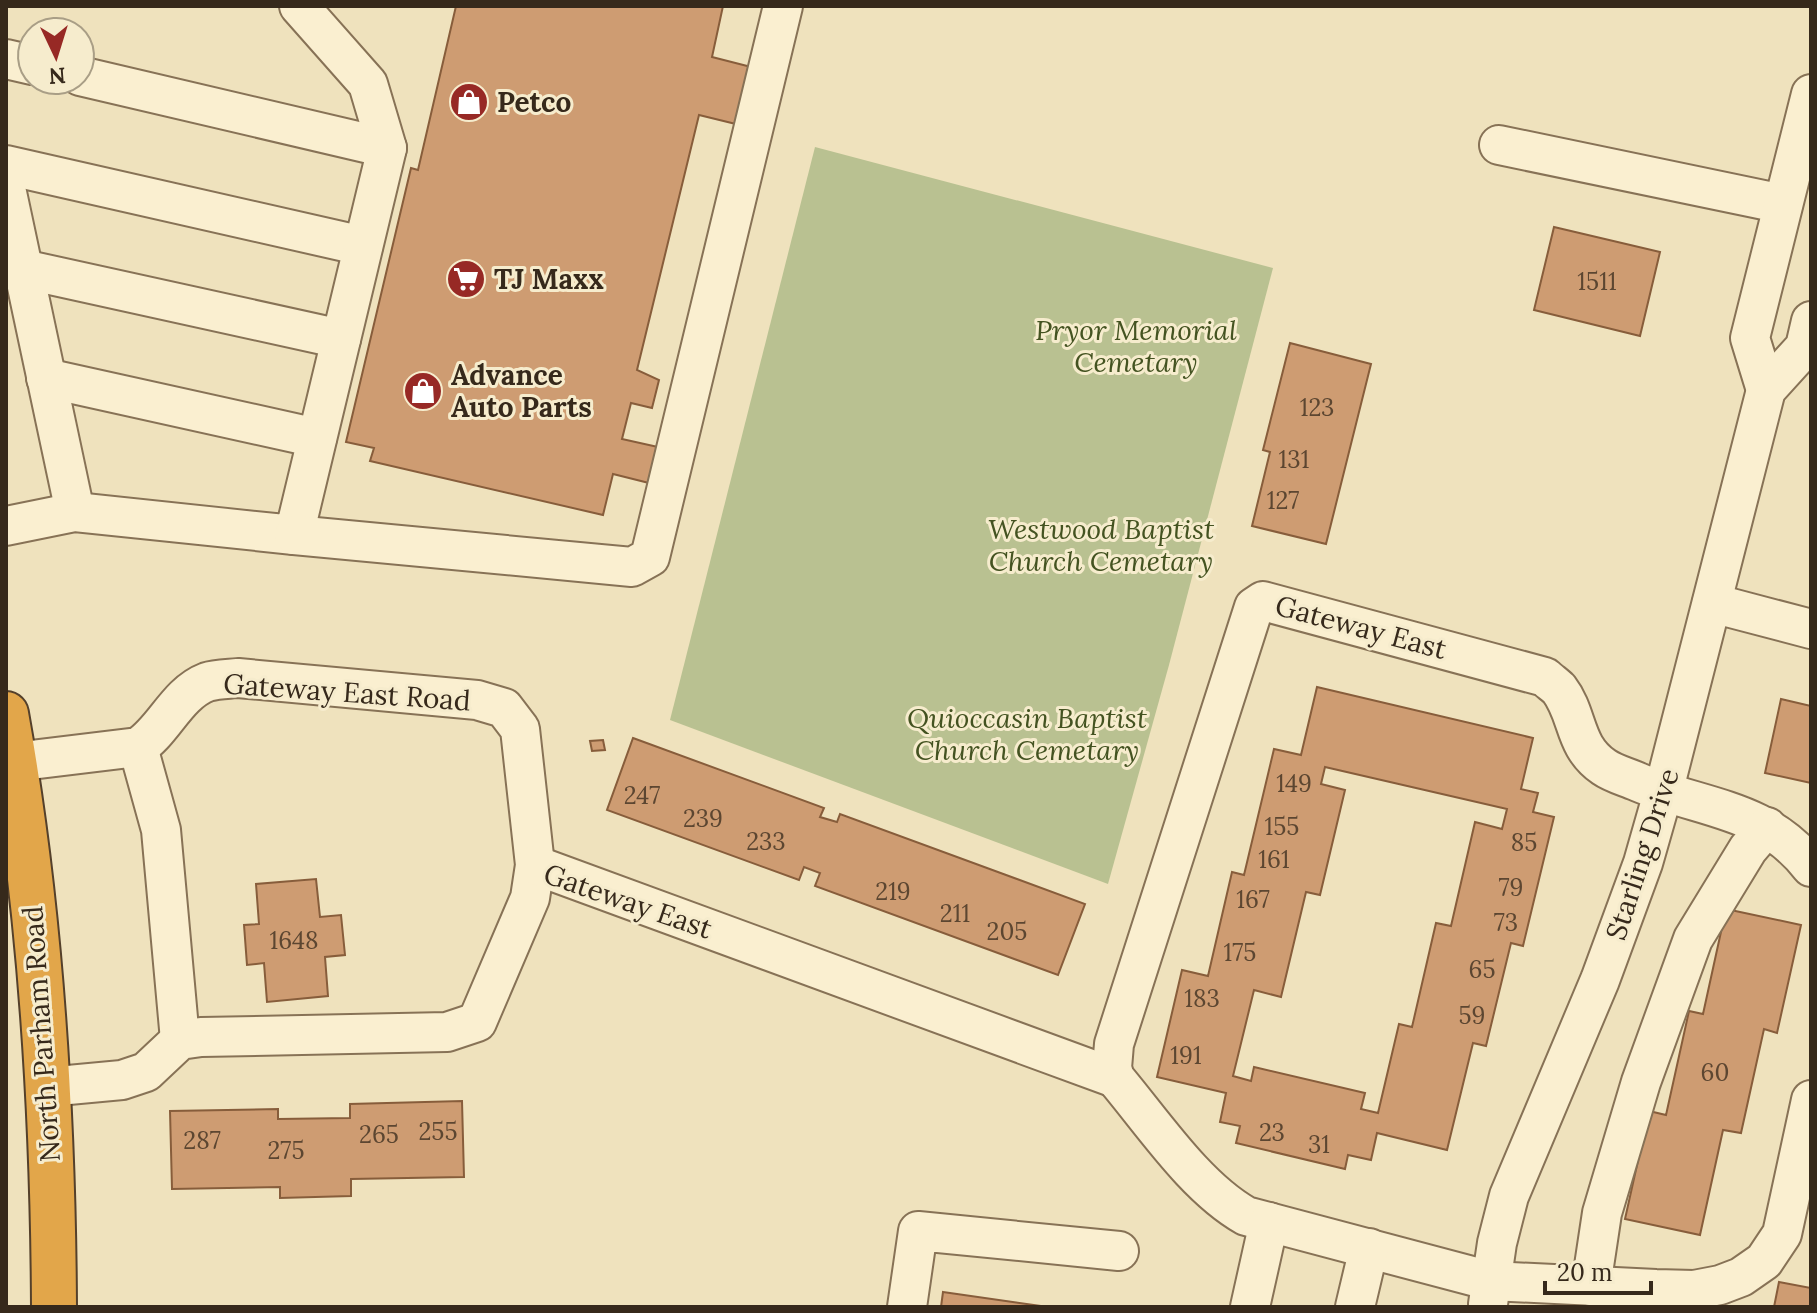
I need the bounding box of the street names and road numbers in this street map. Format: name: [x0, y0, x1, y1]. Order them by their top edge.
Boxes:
street label: Gateway East: [1272, 587, 1451, 667]
street label: Gateway East Road: [222, 665, 472, 719]
street label: Starling Drive: [1597, 764, 1687, 944]
street label: Gateway East: [539, 855, 717, 947]
street label: North Parham Road: [14, 905, 68, 1163]

